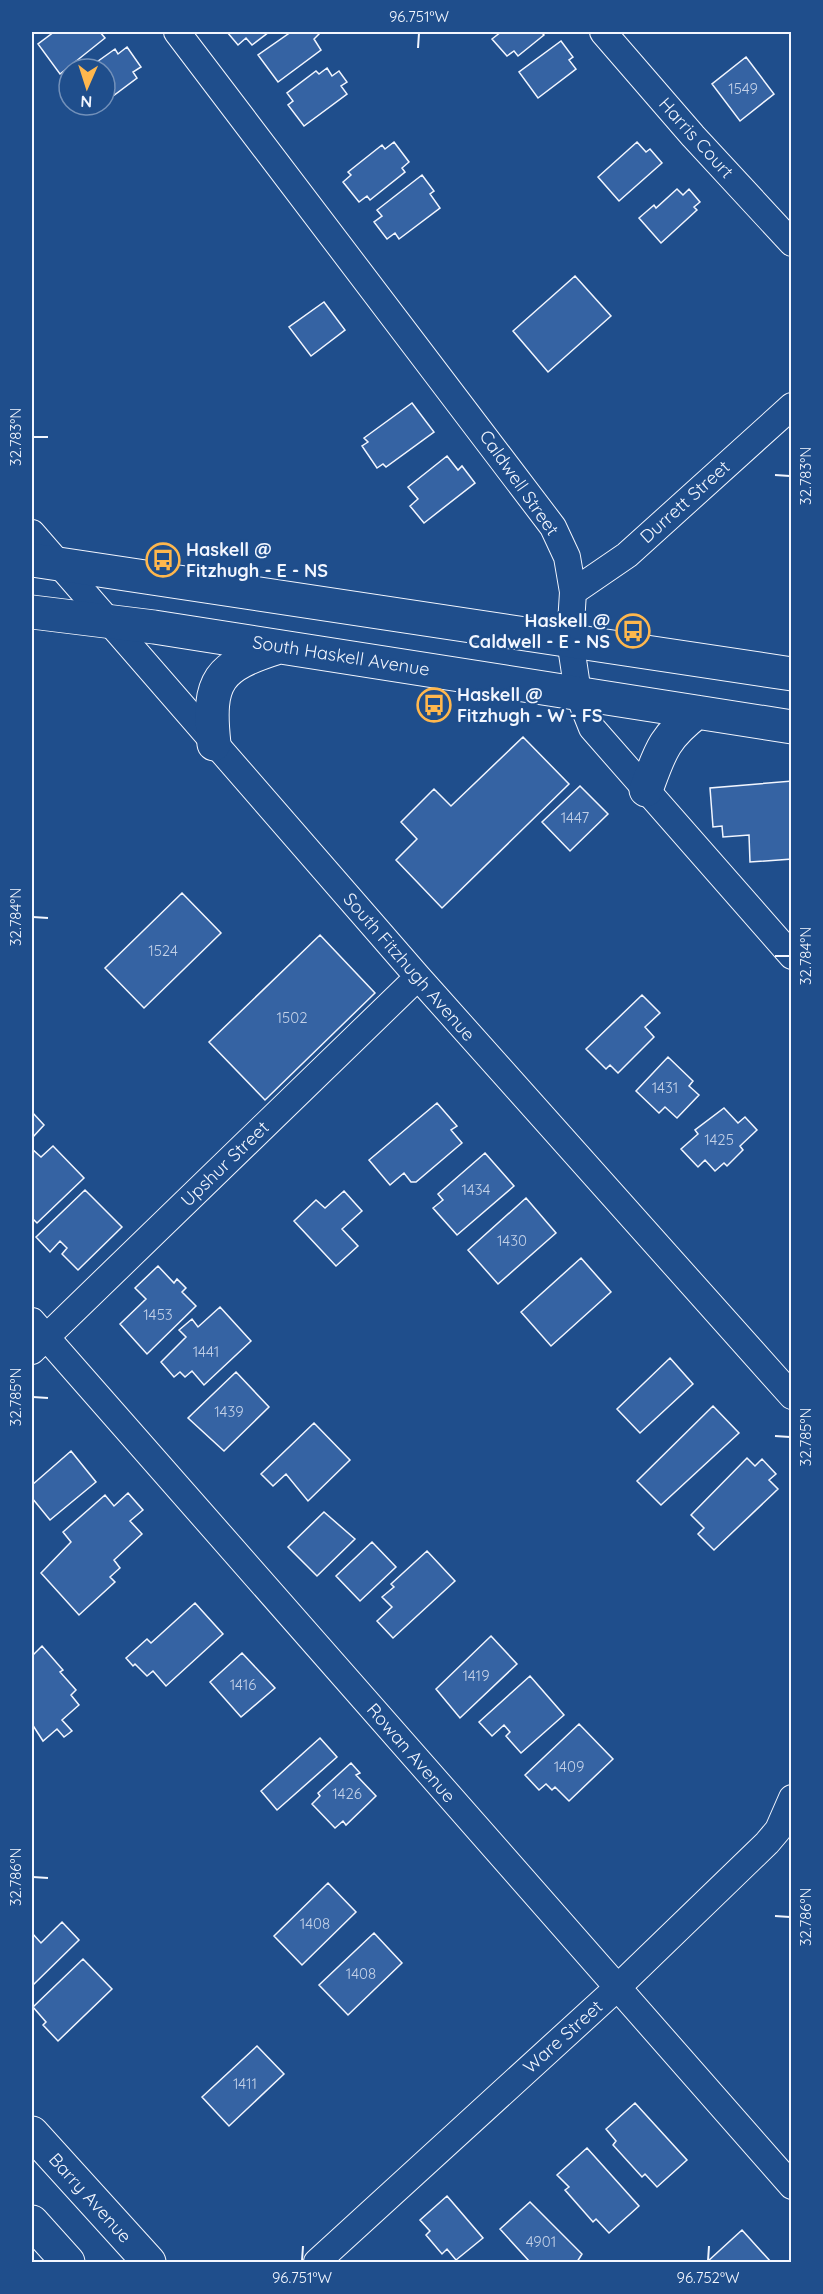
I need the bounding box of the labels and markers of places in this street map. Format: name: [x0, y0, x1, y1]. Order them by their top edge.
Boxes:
place label: Haskell @ Fitzhugh - E - NS: [186, 538, 328, 582]
bus stop icon: Haskell @ Fitzhugh - E - NS: [145, 542, 181, 578]
place label: Haskell @ Caldwell - E - NS: [469, 609, 610, 653]
bus stop icon: Haskell @ Caldwell - E - NS: [615, 613, 651, 649]
place label: Haskell @ Fitzhugh - W - FS: [457, 683, 603, 727]
bus stop icon: Haskell @ Fitzhugh - W - FS: [416, 687, 452, 723]

